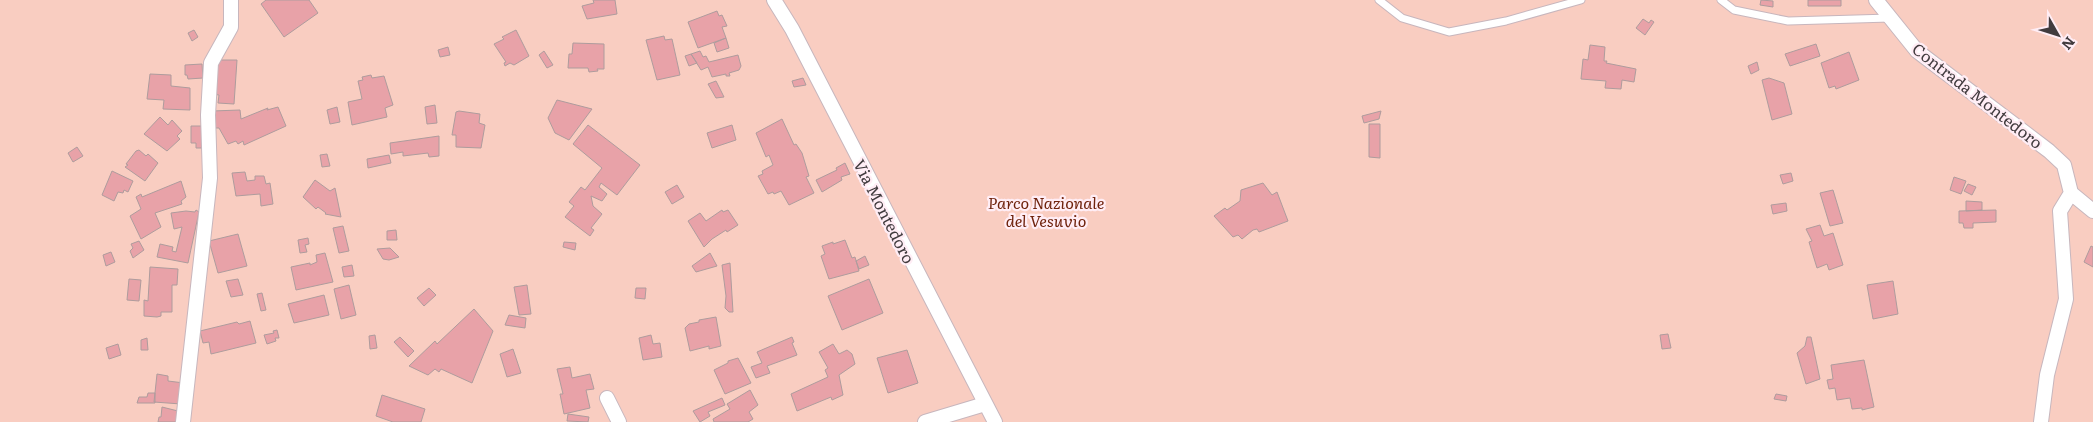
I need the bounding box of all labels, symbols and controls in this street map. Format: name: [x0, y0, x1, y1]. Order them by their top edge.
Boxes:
north arrow: [2033, 10, 2083, 60]
text: N: [2057, 33, 2080, 55]
street label: Contrada Montedoro: [1908, 36, 2048, 154]
street label: Via Montedoro: [848, 155, 922, 267]
park label: Parco Nazionale del Vesuvio: [988, 190, 1104, 232]

